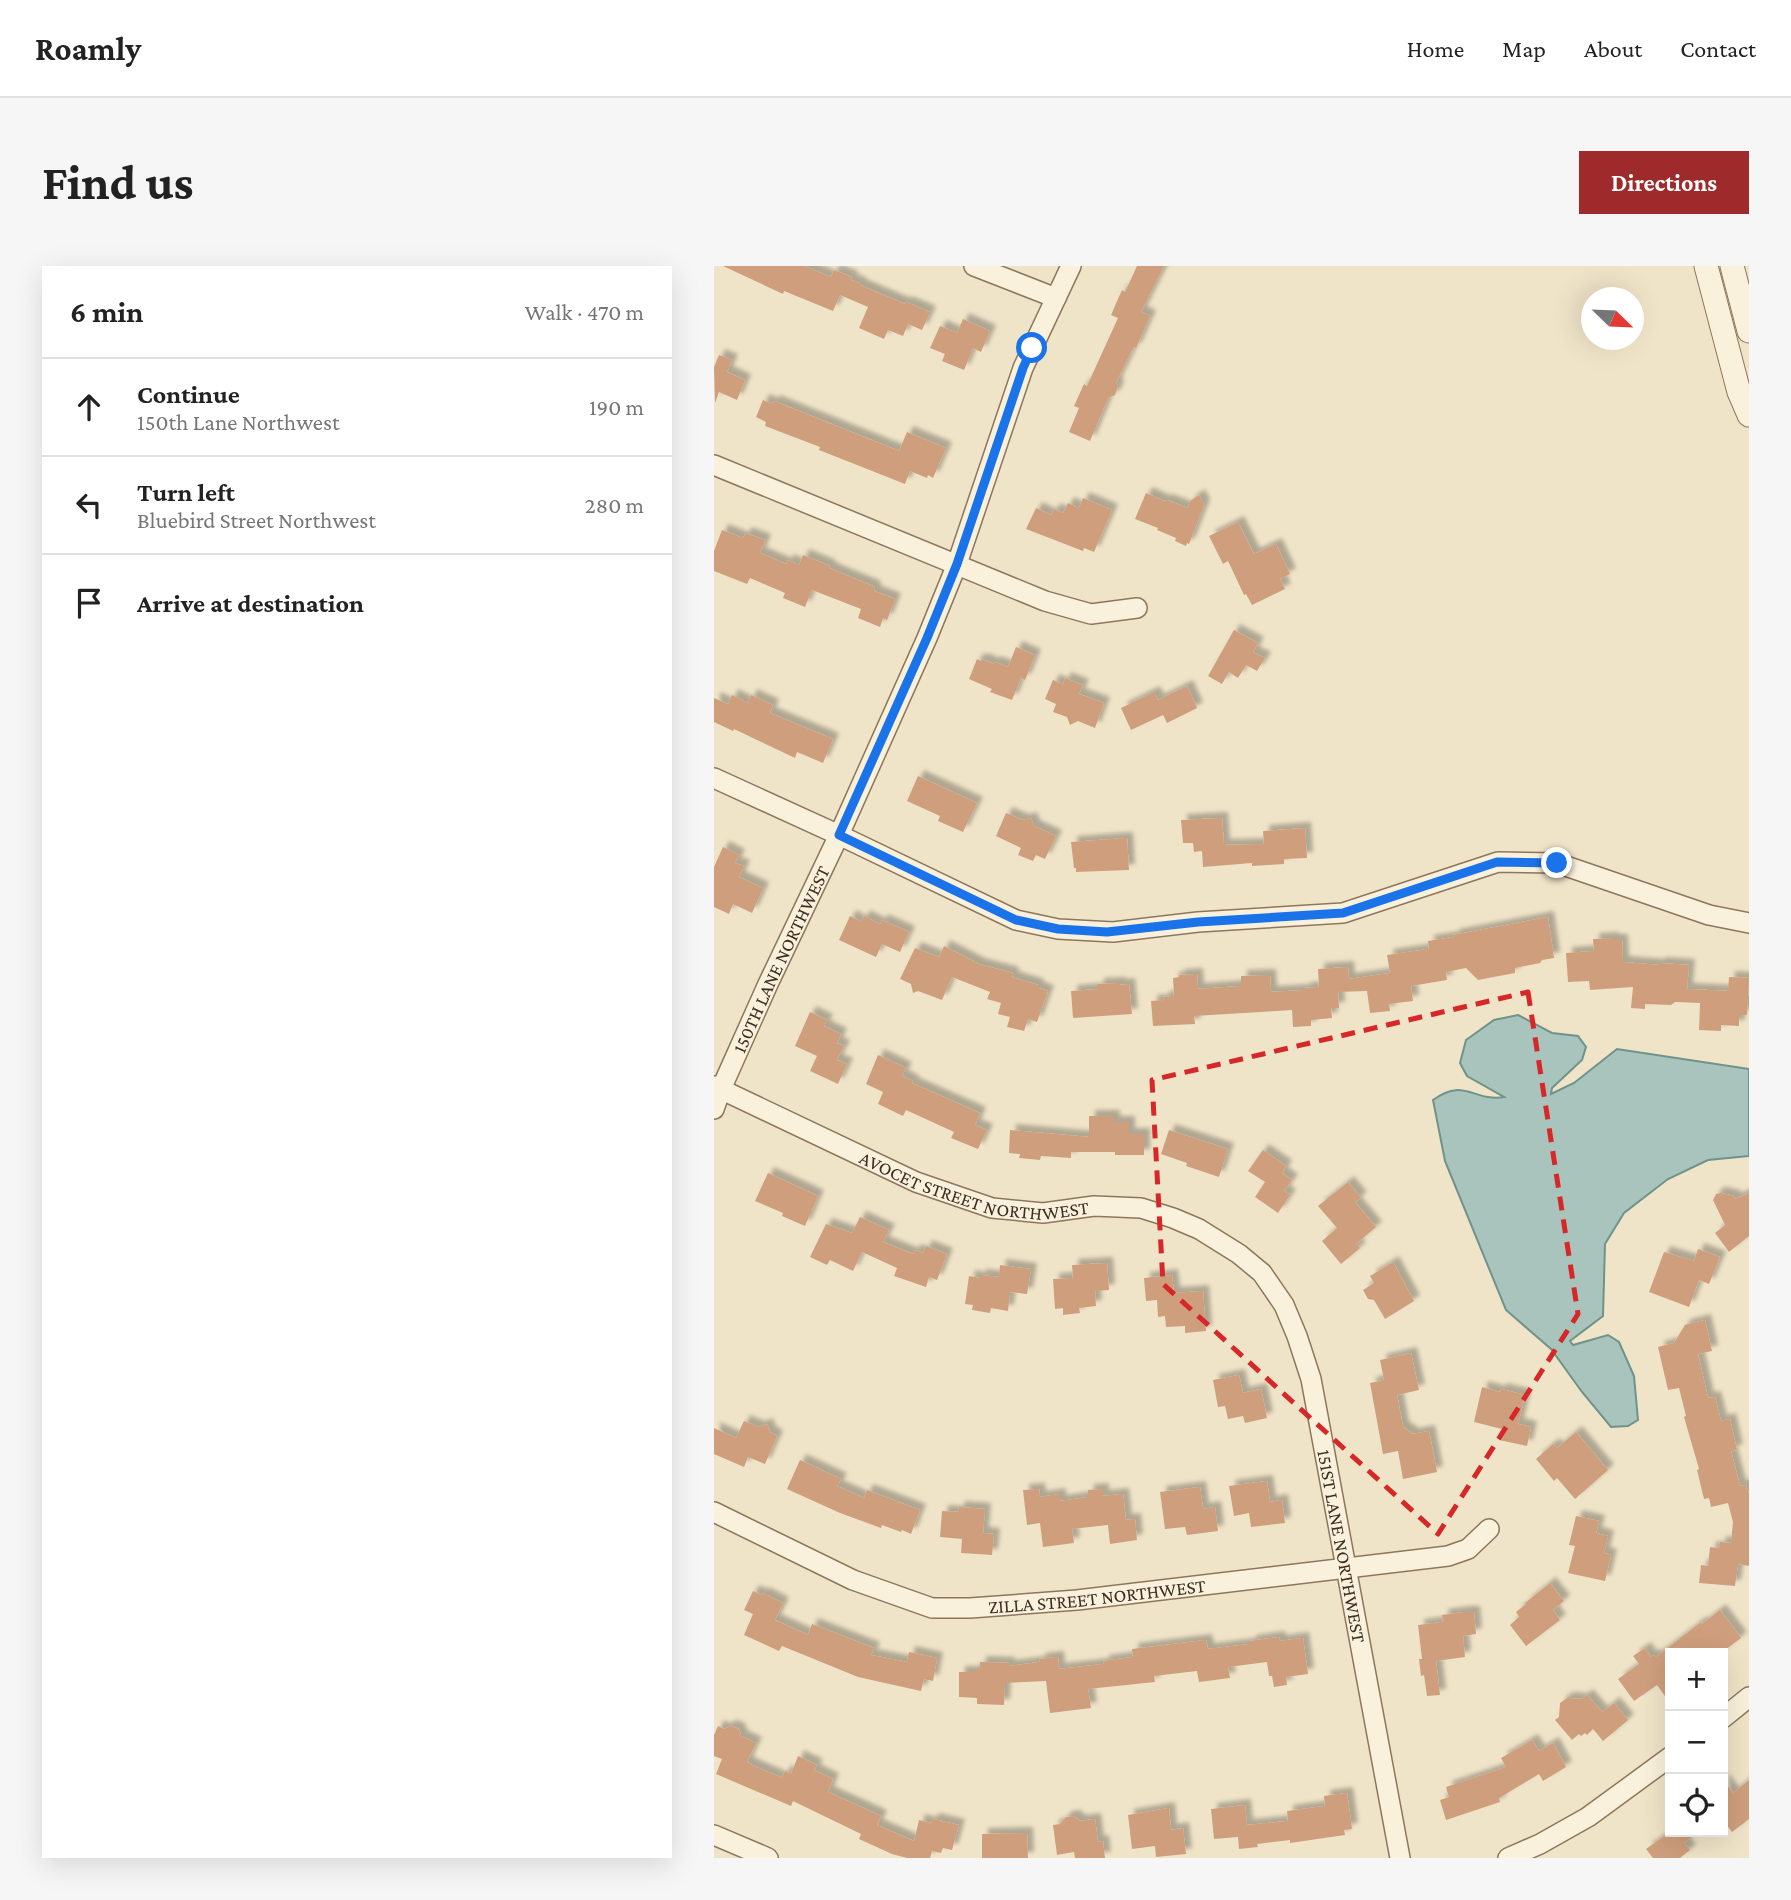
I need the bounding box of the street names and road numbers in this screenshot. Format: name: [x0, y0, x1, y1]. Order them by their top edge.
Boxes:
street label: 150TH LANE NORTHWEST: [729, 862, 834, 1056]
street label: AVOCET STREET NORTHWEST: [856, 1147, 1091, 1224]
street label: 151ST LANE NORTHWEST: [1313, 1448, 1370, 1645]
street label: ZILLA STREET NORTHWEST: [987, 1575, 1207, 1618]

